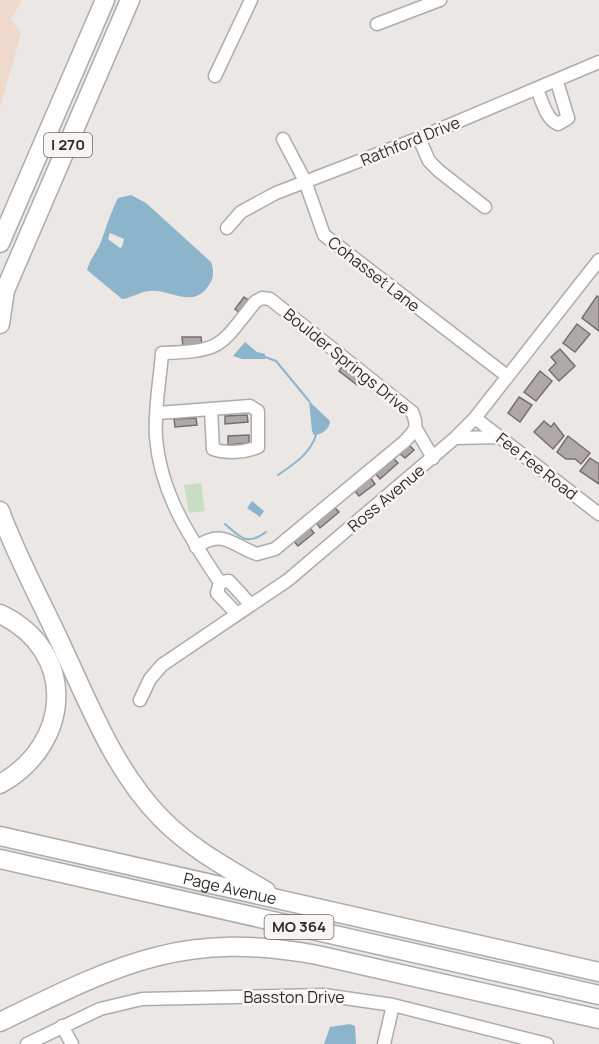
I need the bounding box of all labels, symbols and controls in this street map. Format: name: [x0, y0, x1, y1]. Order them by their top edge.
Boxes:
street label: Rathford Drive: [357, 111, 463, 171]
road number: I 270: [44, 133, 92, 157]
street label: Cohasset Lane: [324, 231, 424, 317]
street label: Boulder Springs Drive: [279, 303, 415, 419]
street label: Fee Fee Road: [492, 427, 582, 505]
street label: Ross Avenue: [343, 459, 429, 537]
street label: Page Avenue: [181, 867, 279, 910]
road number: MO 364: [264, 915, 334, 939]
street label: Basston Drive: [243, 986, 345, 1008]

